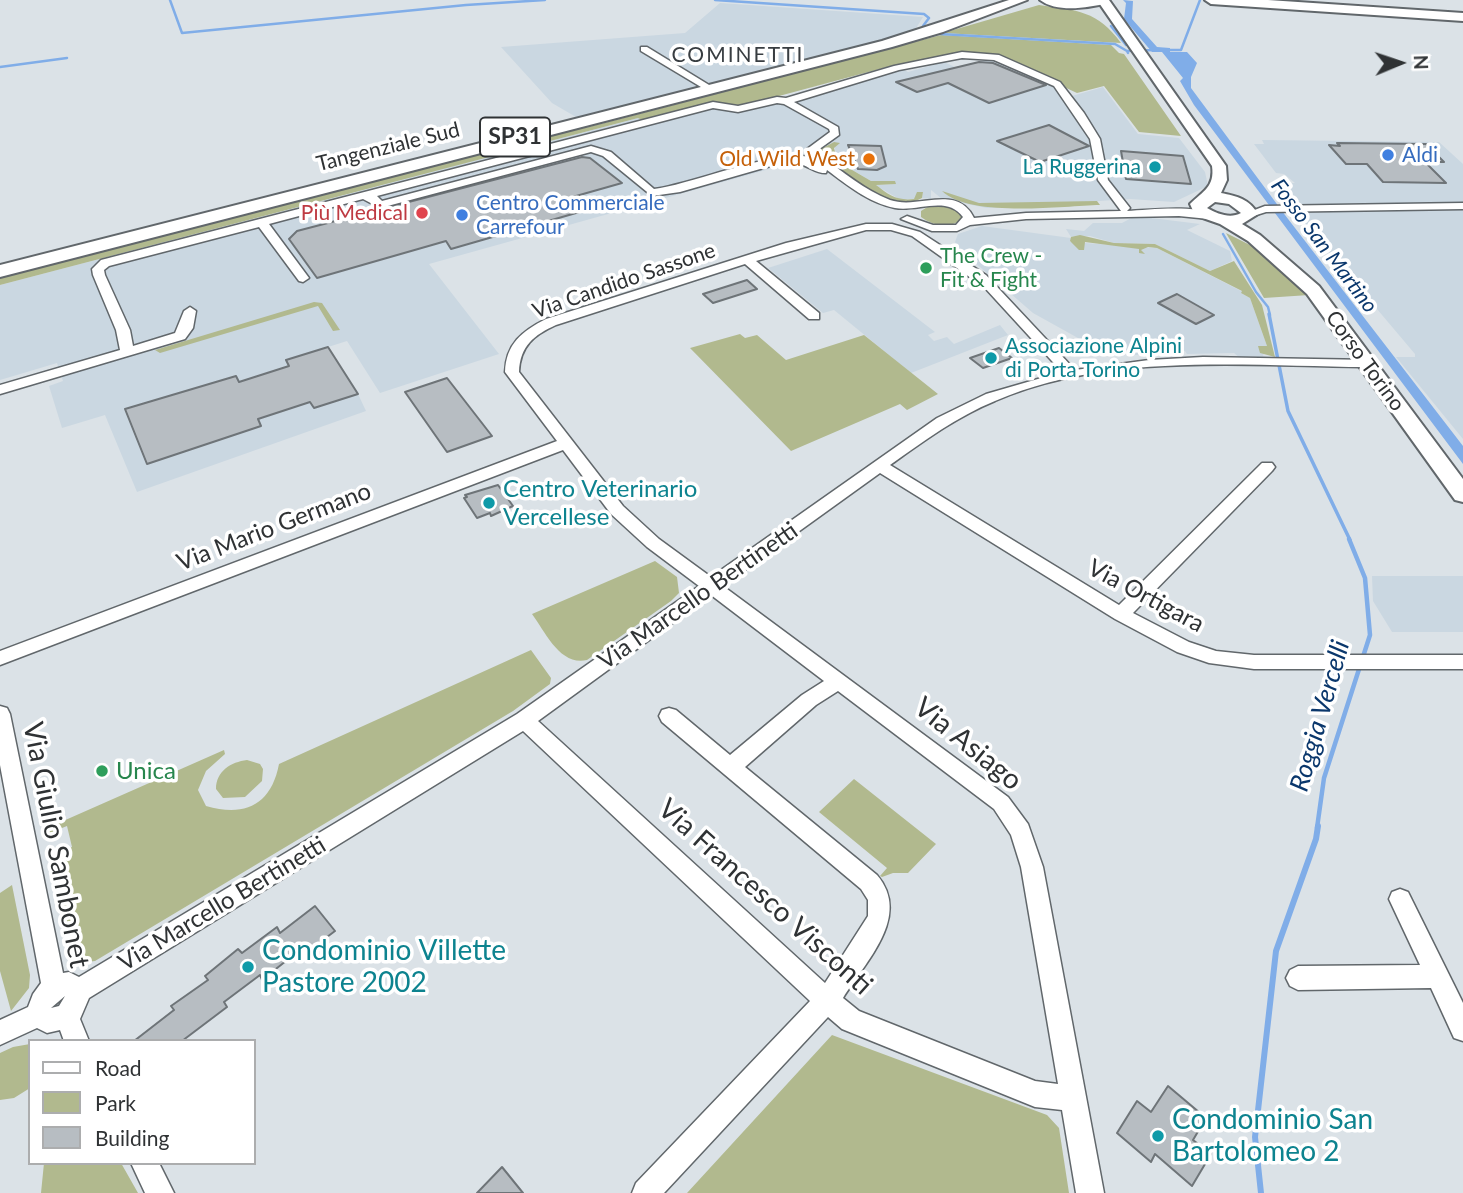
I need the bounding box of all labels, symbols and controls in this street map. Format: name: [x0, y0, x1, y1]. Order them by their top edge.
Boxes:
north arrow: [1365, 28, 1435, 98]
district label: COMINETTI: [673, 42, 803, 68]
text: N: [1410, 55, 1433, 70]
street label: Tangenziale Sud: [314, 117, 462, 177]
road number: SP31: [480, 118, 550, 156]
place label: Aldi: [1402, 142, 1438, 168]
place label: Old Wild West: [719, 146, 855, 172]
marker: Aldi: [1380, 147, 1396, 163]
marker: Old Wild West: [861, 151, 877, 167]
place label: La Ruggerina: [1022, 154, 1141, 180]
marker: La Ruggerina: [1147, 159, 1163, 175]
water label: Fosso San Martino: [1266, 174, 1382, 318]
place label: Centro Commerciale Carrefour: [476, 190, 665, 240]
place label: Più Medical: [301, 200, 408, 226]
marker: Più Medical: [414, 205, 430, 221]
marker: Centro Commerciale Carrefour: [454, 207, 470, 223]
street label: Via Candido Sassone: [529, 238, 719, 324]
place label: The Crew - Fit & Fight: [940, 243, 1042, 293]
marker: The Crew - Fit & Fight: [918, 260, 934, 276]
street label: Corso Torino: [1320, 306, 1410, 416]
place label: Associazione Alpini di Porta Torino: [1005, 333, 1182, 383]
marker: Associazione Alpini di Porta Torino: [983, 350, 999, 366]
place label: Centro Veterinario Vercellese: [503, 475, 697, 531]
street label: Via Mario Germano: [173, 477, 375, 577]
marker: Centro Veterinario Vercellese: [481, 495, 497, 511]
street label: Via Marcello Bertinetti: [593, 516, 803, 676]
street label: Via Ortigara: [1083, 553, 1209, 639]
water label: Roggia Vercelli: [1284, 637, 1356, 795]
street label: Via Asiago: [907, 690, 1029, 798]
street label: Via Giulio Sambonet: [16, 719, 96, 971]
place label: Unica: [116, 757, 176, 785]
marker: Unica: [94, 763, 110, 779]
street label: Via Francesco Visconti: [651, 792, 879, 1002]
street label: Via Marcello Bertinetti: [113, 831, 331, 977]
place label: Condominio Villette Pastore 2002: [262, 934, 506, 1000]
marker: Condominio Villette Pastore 2002: [240, 959, 256, 975]
legend: [28, 1039, 256, 1165]
text: Road: [95, 1055, 142, 1080]
text: Park: [95, 1090, 136, 1115]
place label: Condominio San Bartolomeo 2: [1172, 1103, 1373, 1169]
text: Building: [95, 1125, 170, 1150]
marker: Condominio San Bartolomeo 2: [1150, 1128, 1166, 1144]

